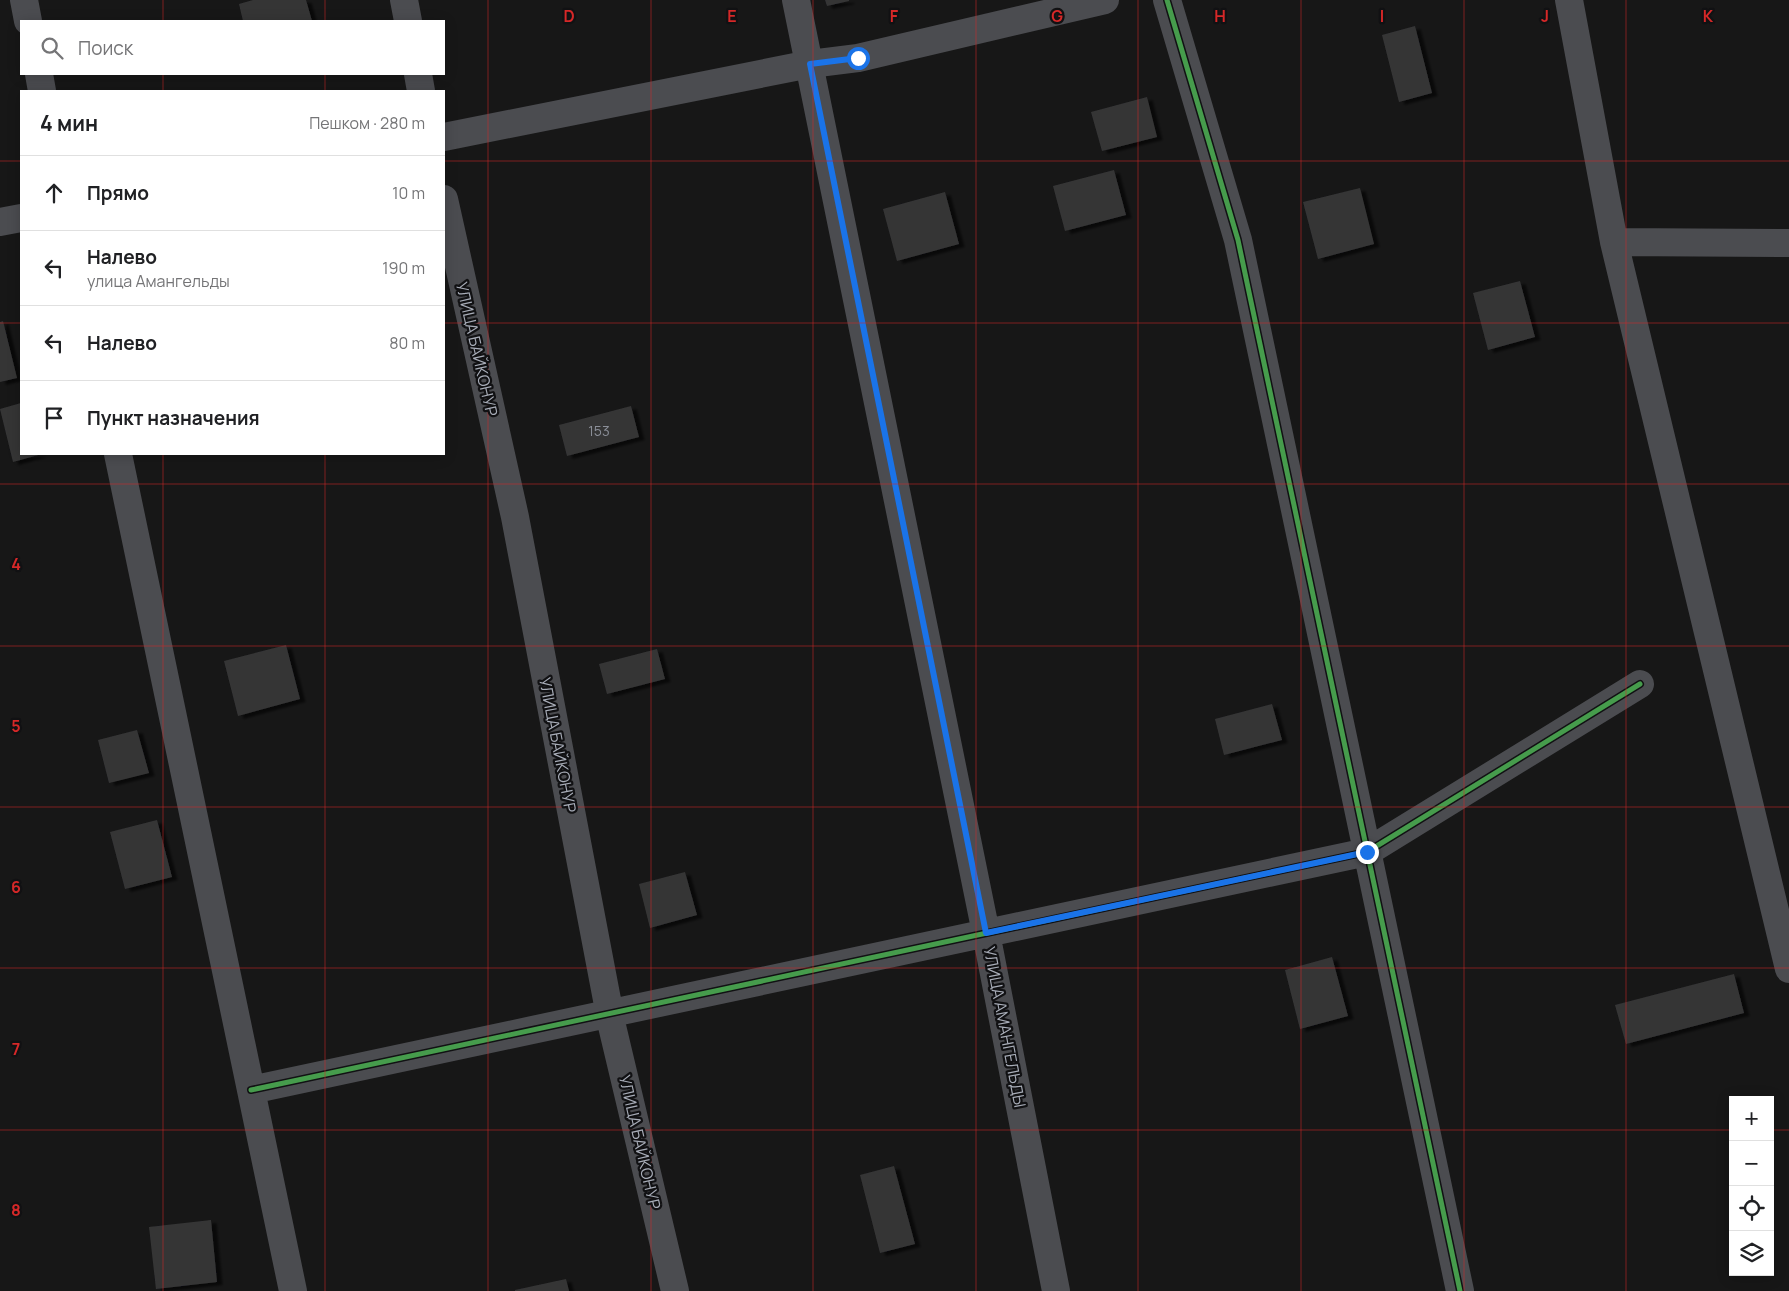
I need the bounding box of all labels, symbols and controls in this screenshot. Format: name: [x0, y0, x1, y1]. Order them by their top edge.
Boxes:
text: D: [563, 5, 575, 27]
text: E: [727, 5, 737, 27]
text: F: [890, 5, 899, 27]
text: G: [1051, 5, 1063, 27]
text: H: [1214, 5, 1226, 27]
text: I: [1380, 5, 1384, 27]
text: J: [1541, 5, 1549, 27]
text: K: [1703, 5, 1714, 27]
search box: [20, 20, 445, 75]
icon: search: [38, 34, 66, 62]
text: Поиск: [78, 35, 133, 61]
route start: [847, 47, 870, 70]
text: 4 мин: [40, 109, 98, 137]
text: Пешком · 280 m: [309, 112, 425, 134]
icon: ahead: [40, 179, 68, 207]
text: Прямо: [87, 180, 149, 206]
text: 10 m: [392, 182, 425, 204]
text: Налево: [87, 244, 157, 270]
icon: left: [40, 254, 68, 282]
text: 190 m: [382, 257, 425, 279]
text: улица Амангельды: [87, 270, 230, 292]
street label: УЛИЦА БАЙКОНУР: [451, 280, 503, 419]
icon: left: [40, 329, 68, 357]
text: Налево: [87, 330, 157, 356]
text: 80 m: [389, 332, 425, 354]
icon: arrive: [40, 404, 68, 432]
text: Пункт назначения: [87, 405, 260, 431]
house number: 153: [588, 421, 610, 440]
text: 4: [11, 553, 21, 575]
street label: УЛИЦА БАЙКОНУР: [534, 675, 582, 815]
text: 5: [11, 715, 21, 737]
route end: [1356, 841, 1379, 864]
text: 6: [11, 876, 21, 898]
street label: УЛИЦА АМАНГЕЛЬДЫ: [979, 945, 1031, 1109]
text: 7: [12, 1038, 20, 1060]
street label: УЛИЦА БАЙКОНУР: [614, 1073, 666, 1212]
map controls: [1729, 1096, 1774, 1276]
button: +: [1729, 1096, 1774, 1141]
button: −: [1729, 1141, 1774, 1186]
button: locate: [1729, 1186, 1774, 1231]
text: 8: [11, 1199, 21, 1221]
button: layers: [1729, 1231, 1774, 1276]

